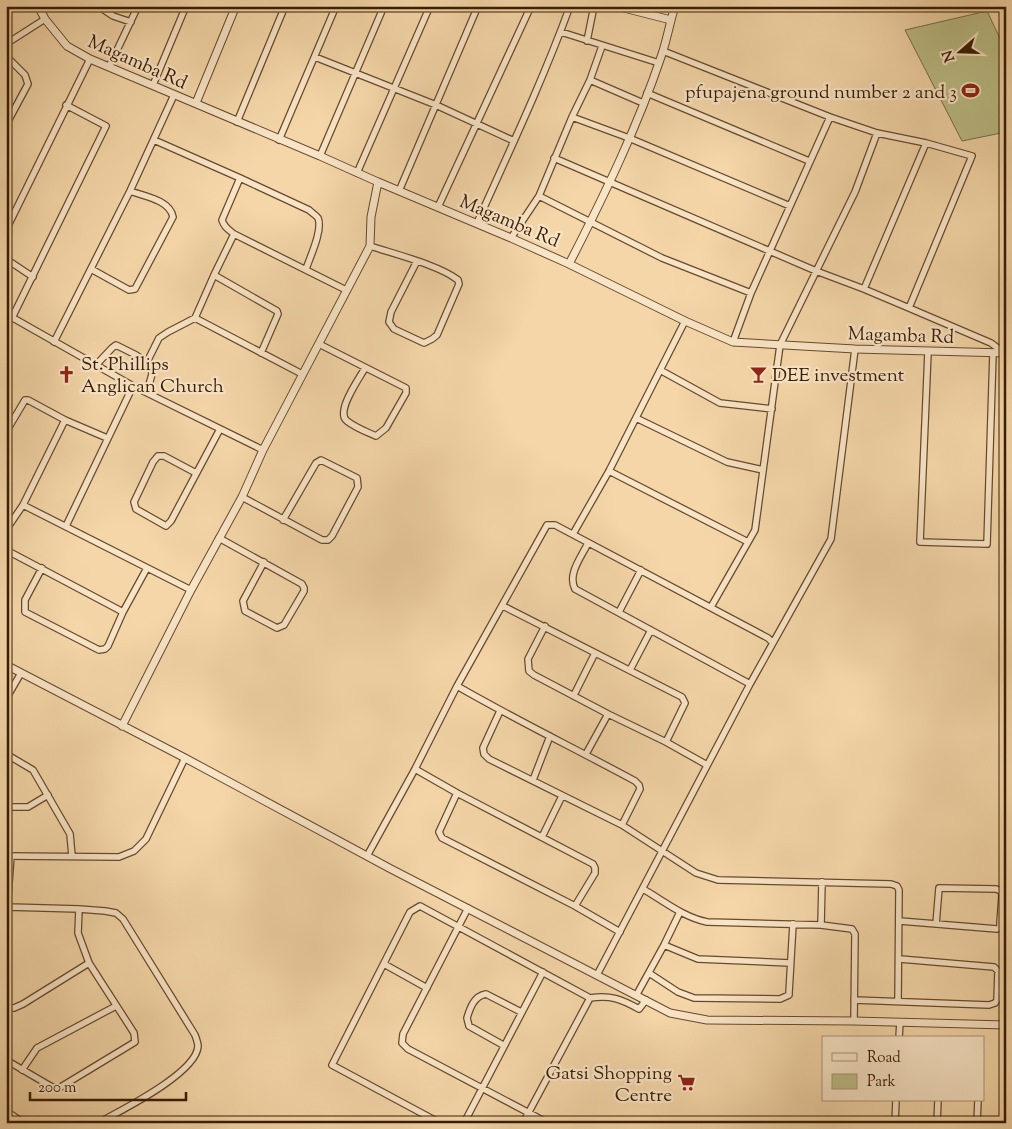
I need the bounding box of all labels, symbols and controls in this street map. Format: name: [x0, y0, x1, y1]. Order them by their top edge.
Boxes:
north arrow: [934, 28, 984, 78]
street label: Magamba Rd: [83, 29, 191, 97]
text: N: [938, 47, 961, 64]
place label: pfupajena ground number 2 and 3: [685, 80, 957, 107]
sports icon: pfupajena ground number 2 and 3: [961, 81, 981, 101]
street label: Magamba Rd: [455, 189, 564, 256]
street label: Magamba Rd: [847, 321, 955, 352]
place label: St. Phillips Anglican Church: [81, 352, 224, 401]
place label: DEE investment: [772, 363, 905, 390]
church icon: St. Phillips Anglican Church: [57, 364, 77, 384]
bar icon: DEE investment: [748, 364, 768, 384]
legend: [822, 1036, 984, 1102]
text: Road: [867, 1048, 901, 1069]
place label: Gatsi Shopping Centre: [545, 1061, 672, 1110]
scale bar: [30, 1069, 186, 1101]
text: Park: [867, 1072, 896, 1093]
supermarket icon: Gatsi Shopping Centre: [676, 1073, 696, 1093]
text: 200 m: [38, 1078, 77, 1099]

